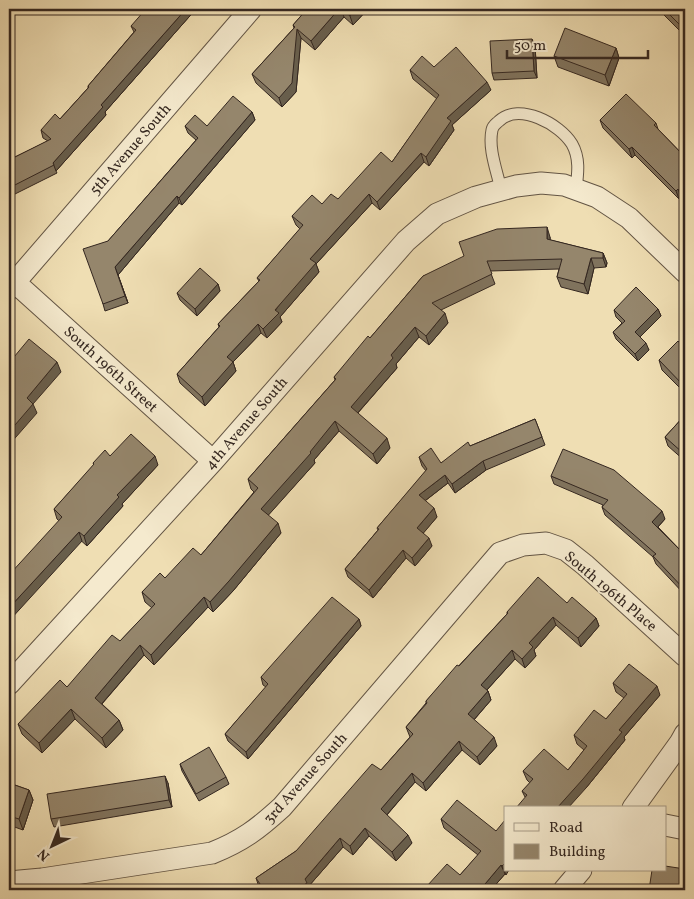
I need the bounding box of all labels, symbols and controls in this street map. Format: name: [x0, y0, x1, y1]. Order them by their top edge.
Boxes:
scale bar: [507, 28, 648, 60]
text: 50 m: [514, 36, 546, 57]
street label: 5th Avenue South: [85, 100, 177, 200]
street label: South 196th Street: [58, 322, 162, 418]
street label: 4th Avenue South: [201, 373, 294, 475]
street label: South 196th Place: [559, 547, 661, 637]
street label: 3rd Avenue South: [259, 729, 353, 829]
legend: [504, 806, 666, 872]
text: Road: [549, 818, 583, 839]
north arrow: [28, 822, 78, 872]
text: Building: [549, 842, 606, 863]
text: N: [34, 844, 54, 865]

